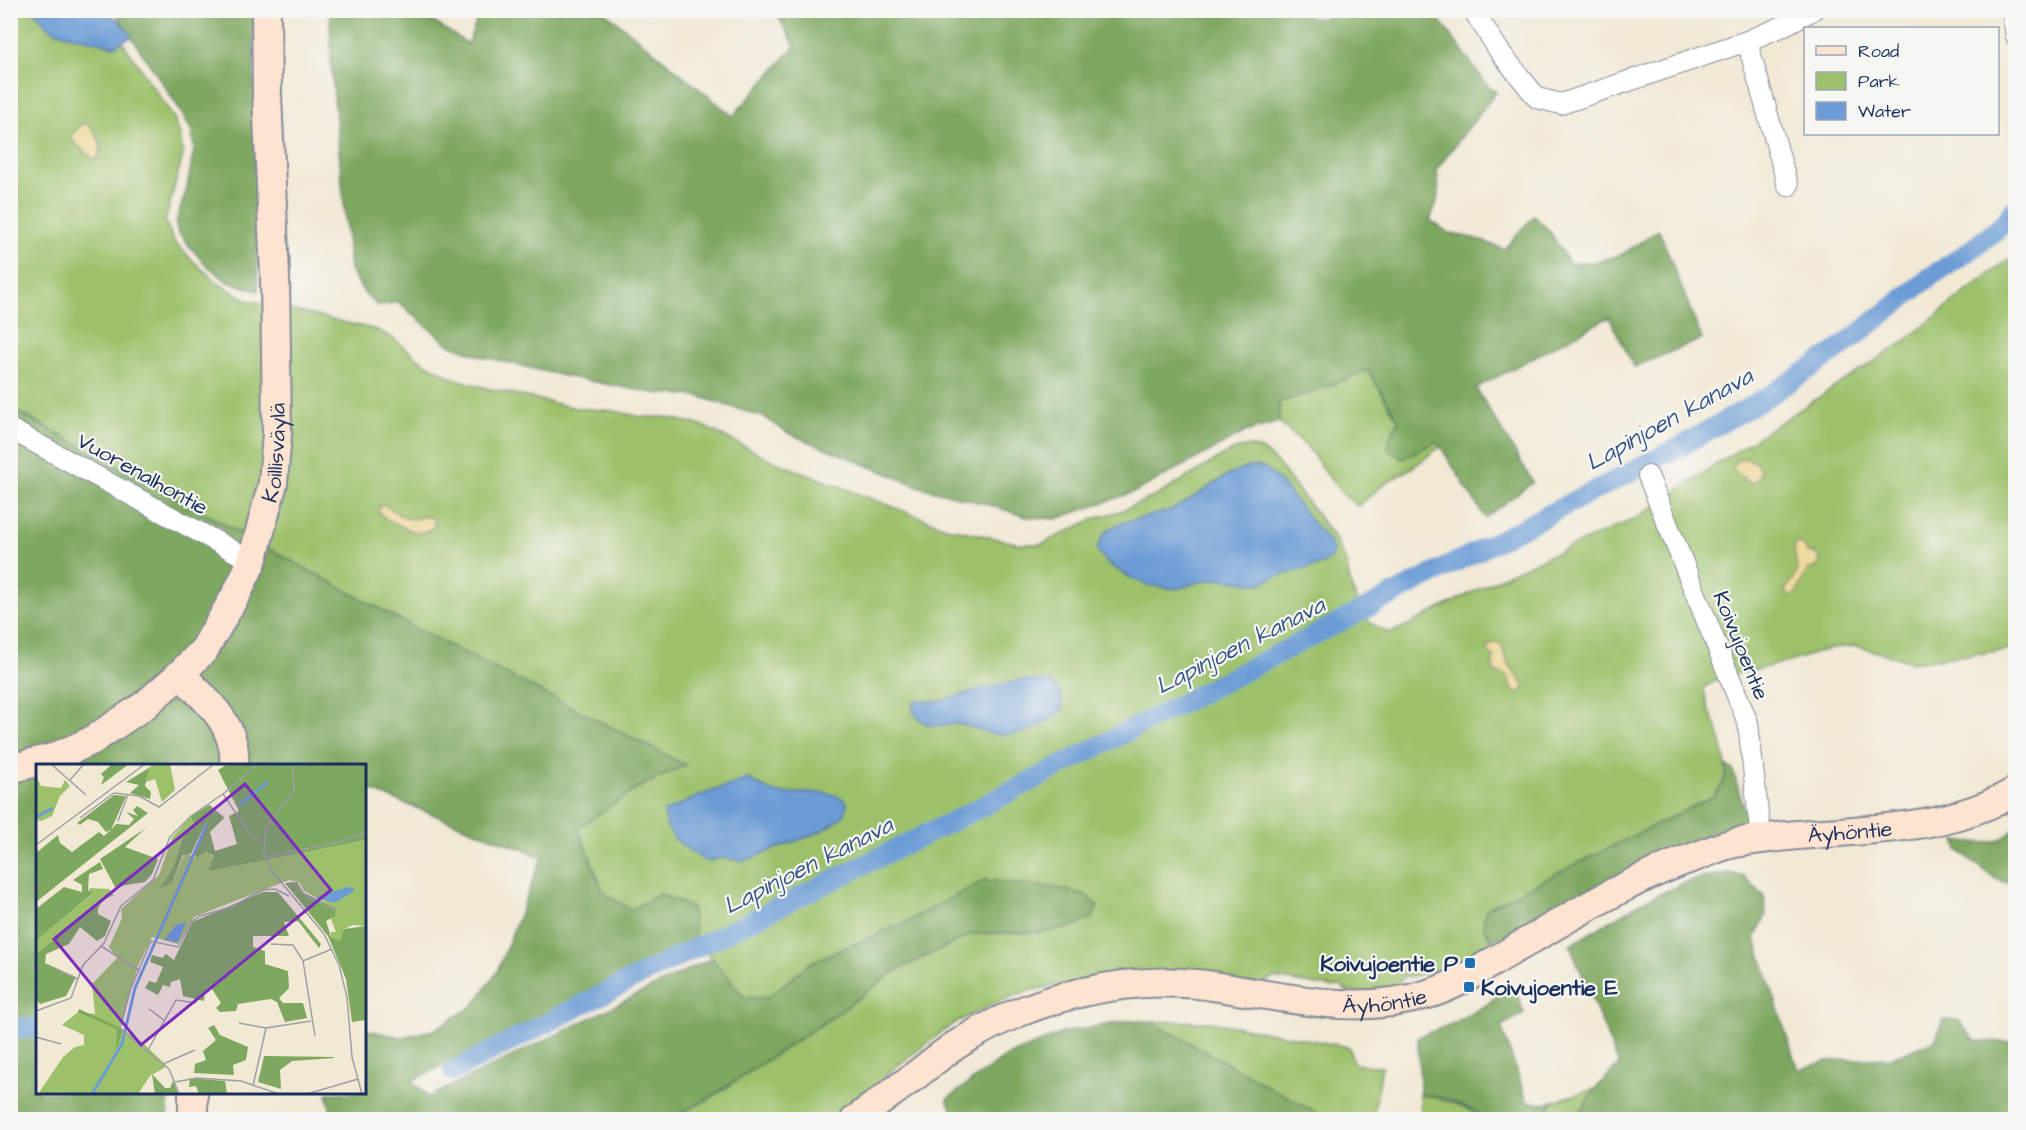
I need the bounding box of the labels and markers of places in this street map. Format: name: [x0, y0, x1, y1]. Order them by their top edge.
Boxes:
place label: Koivujoentie P: [1320, 949, 1459, 980]
marker: Koivujoentie P: [1463, 956, 1477, 970]
place label: Koivujoentie E: [1481, 973, 1618, 1004]
marker: Koivujoentie E: [1462, 980, 1476, 994]

